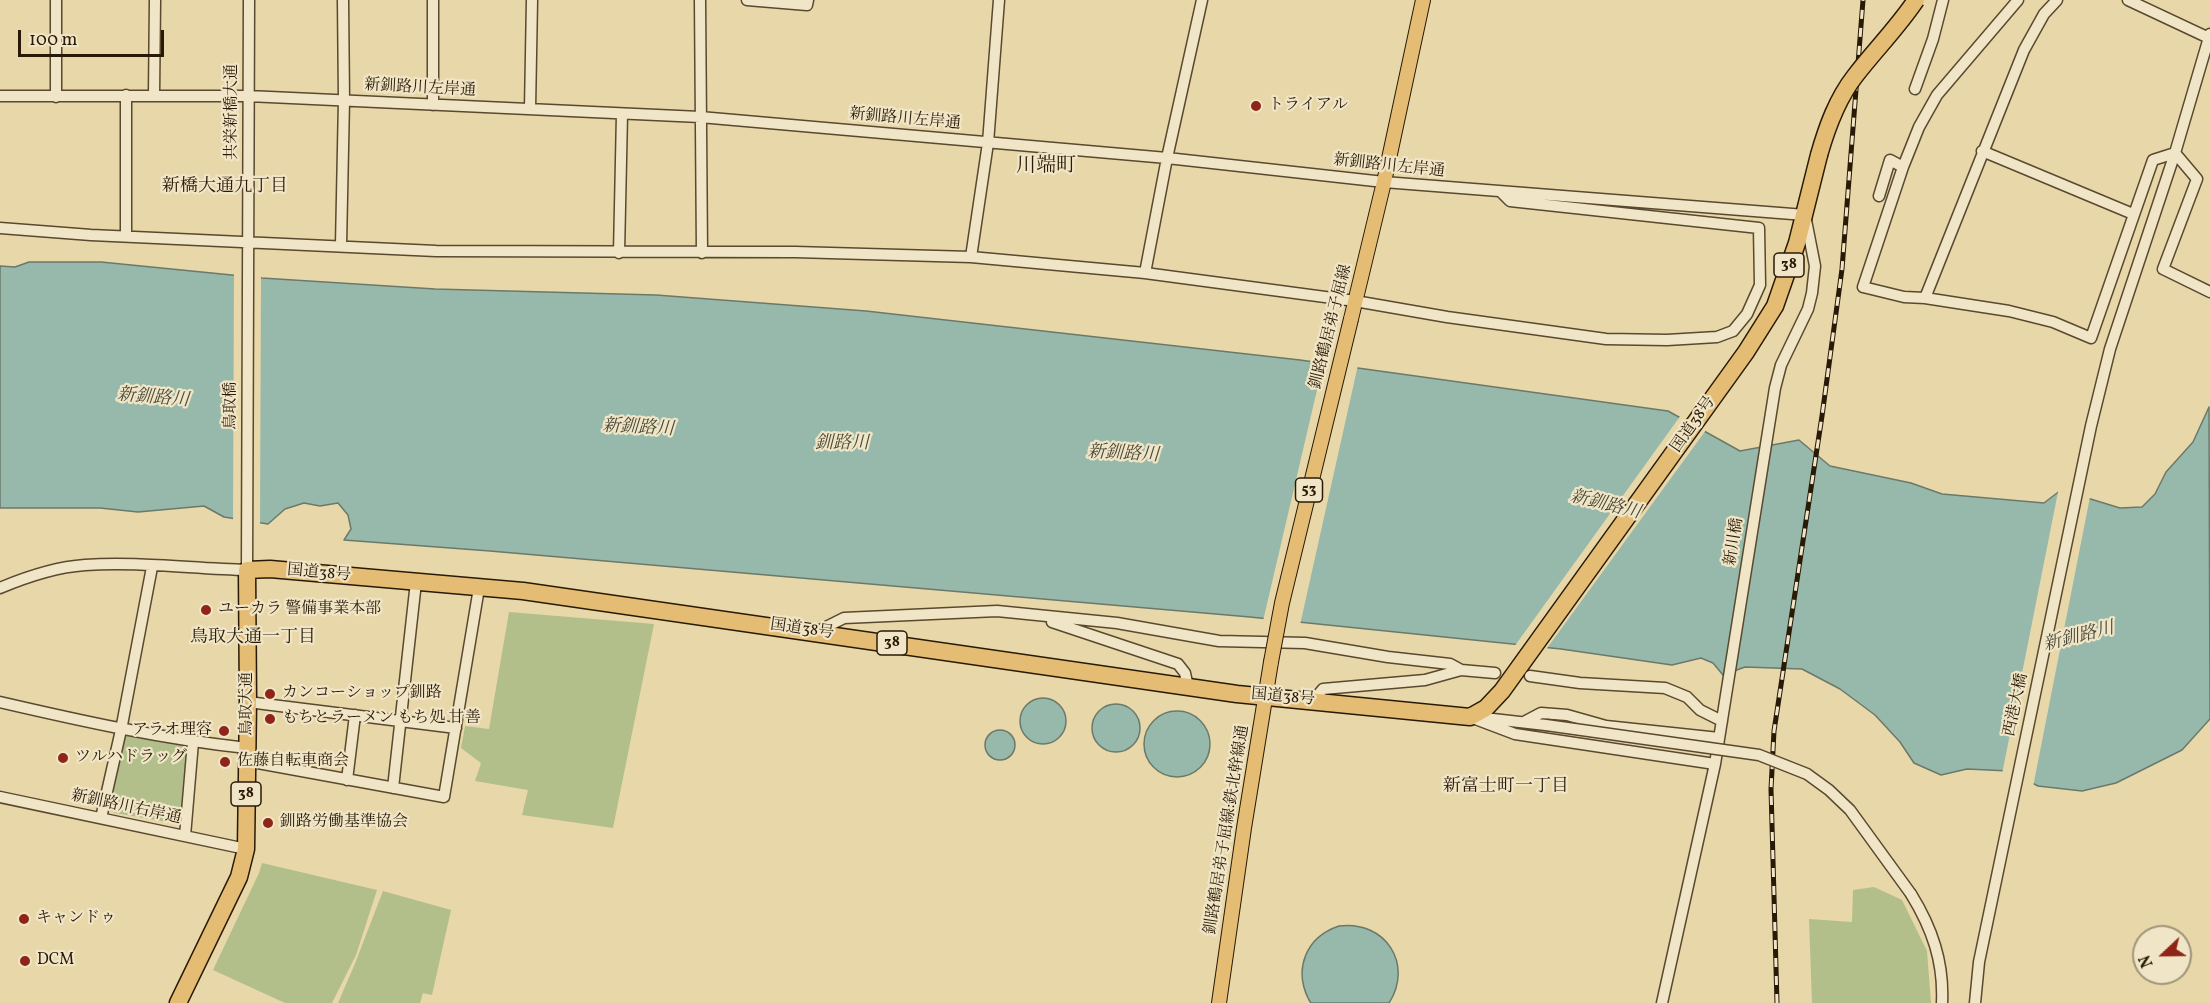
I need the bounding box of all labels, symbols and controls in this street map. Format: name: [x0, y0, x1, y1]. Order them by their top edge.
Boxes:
scale bar: [21, 18, 166, 56]
text: 100 m: [29, 28, 78, 53]
street label: 共栄新橋大通: [223, 64, 243, 160]
street label: 新釧路川左岸通: [364, 76, 476, 102]
place label: トライアル: [1268, 96, 1348, 116]
marker: トライアル: [1249, 99, 1263, 113]
street label: 新釧路川左岸通: [848, 106, 962, 134]
street label: 新釧路川左岸通: [1332, 152, 1446, 182]
district label: 川端町: [1016, 155, 1076, 179]
district label: 新橋大通九丁目: [162, 177, 288, 199]
road number: 38: [1774, 253, 1804, 277]
street label: 釧路鶴居弟子屈線: [1307, 263, 1357, 391]
street label: 鳥取橋: [222, 382, 242, 430]
water label: 新釧路川: [116, 385, 190, 413]
street label: 国道38号: [1668, 393, 1720, 457]
water label: 新釧路川: [601, 416, 675, 442]
water label: 釧路川: [815, 434, 869, 456]
water label: 新釧路川: [1086, 442, 1160, 468]
road number: 53: [1296, 478, 1322, 502]
water label: 新釧路川: [1567, 487, 1643, 525]
street label: 新川橋: [1722, 517, 1748, 567]
street label: 国道38号: [286, 562, 352, 586]
place label: ユーカラ 警備事業本部: [218, 600, 381, 620]
marker: ユーカラ 警備事業本部: [199, 603, 213, 617]
street label: 国道38号: [769, 616, 835, 644]
water label: 新釧路川: [2041, 619, 2117, 657]
district label: 鳥取大通一丁目: [190, 628, 316, 650]
road number: 38: [877, 631, 907, 655]
street label: 鳥取大通: [238, 672, 258, 736]
street label: 西港大橋: [2001, 672, 2033, 738]
place label: カンコーショップ釧路: [282, 684, 442, 704]
street label: 国道38号: [1250, 686, 1316, 710]
marker: カンコーショップ釧路: [263, 687, 277, 701]
place label: もちとラーメン もち処 甘善: [282, 709, 480, 729]
marker: もちとラーメン もち処 甘善: [263, 712, 277, 726]
place label: アラオ理容: [132, 721, 212, 741]
marker: アラオ理容: [217, 724, 231, 738]
street label: 釧路鶴居弟子屈線:鉄北幹線通: [1202, 724, 1254, 936]
place label: ツルハドラッグ: [75, 748, 187, 768]
marker: ツルハドラッグ: [56, 751, 70, 765]
place label: 佐藤自転車商会: [237, 752, 349, 772]
marker: 佐藤自転車商会: [218, 755, 232, 769]
district label: 新富士町一丁目: [1443, 777, 1569, 799]
road number: 38: [231, 782, 261, 806]
street label: 新釧路川右岸通: [69, 787, 183, 829]
place label: 釧路労働基準協会: [280, 813, 408, 833]
marker: 釧路労働基準協会: [261, 816, 275, 830]
place label: キャンドゥ: [36, 909, 116, 929]
marker: キャンドゥ: [17, 912, 31, 926]
north arrow: [2132, 925, 2192, 985]
place label: DCM: [37, 951, 74, 971]
text: N: [2135, 951, 2160, 971]
marker: DCM: [18, 954, 32, 968]

